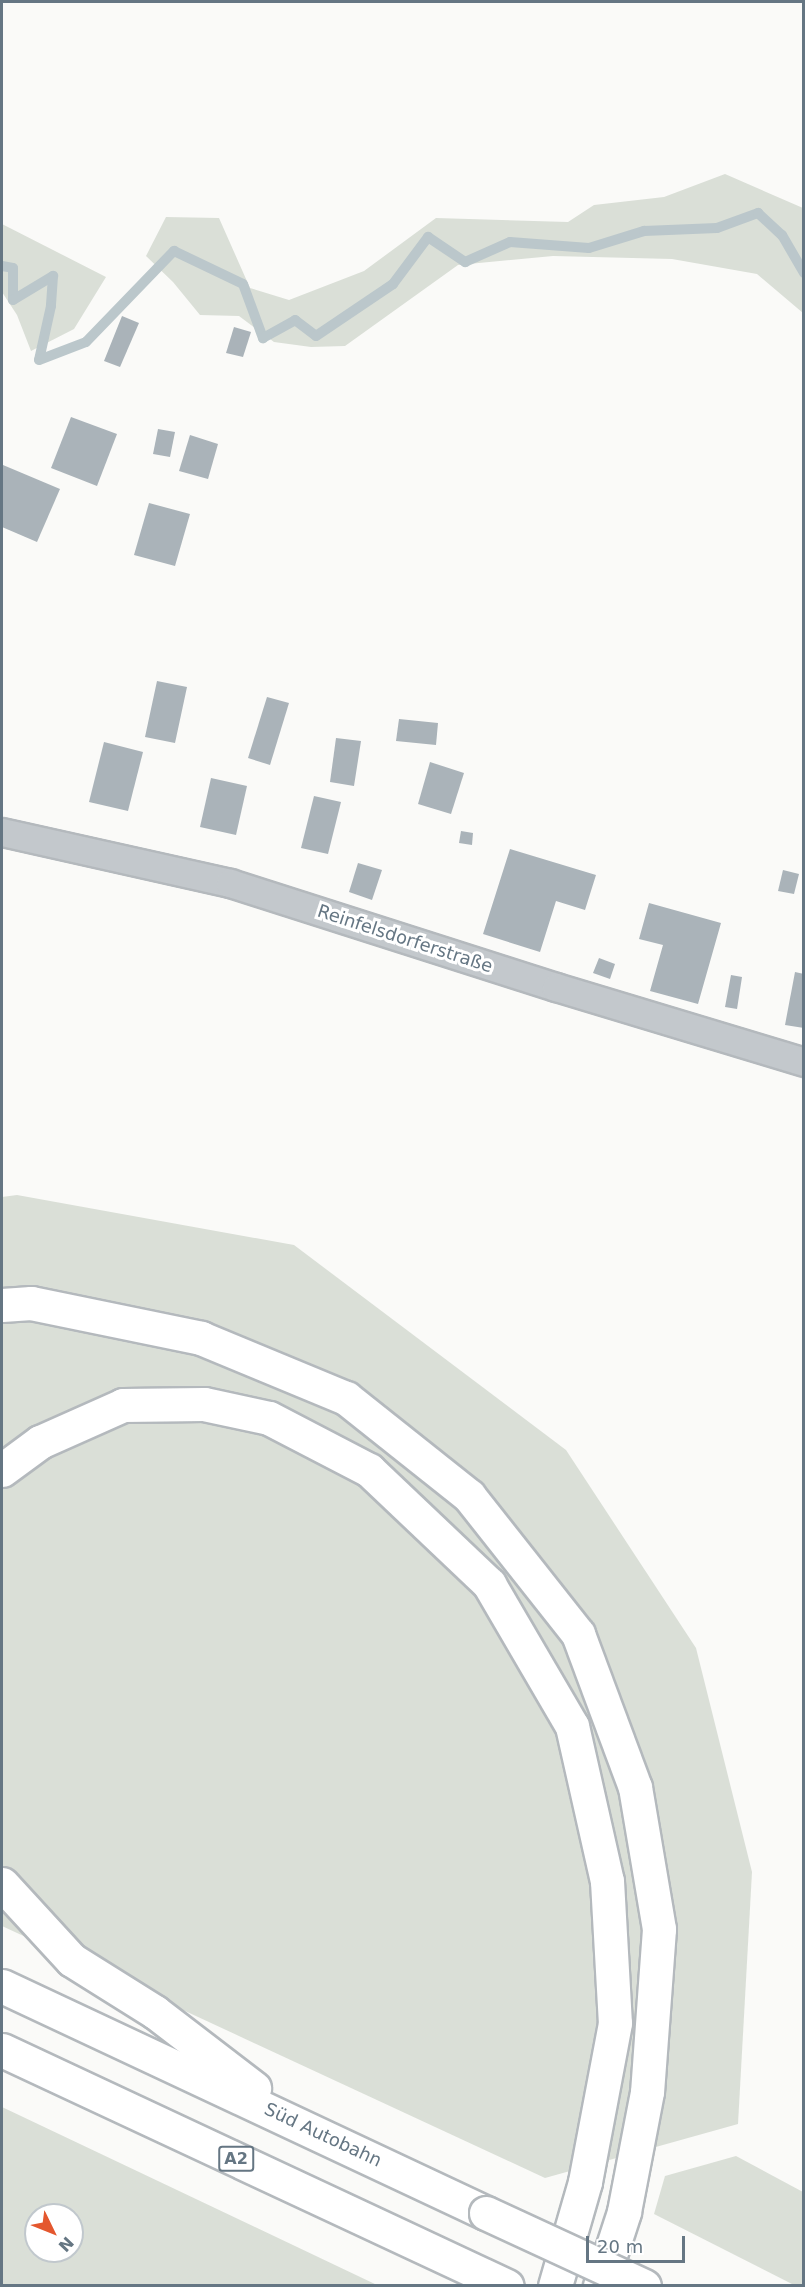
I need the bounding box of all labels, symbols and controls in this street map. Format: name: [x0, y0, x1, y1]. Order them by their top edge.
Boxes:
street label: Reinfelsdorferstraße: [315, 900, 495, 978]
street label: Süd Autobahn: [261, 2098, 385, 2172]
road number: A2: [218, 2146, 254, 2172]
north arrow: [24, 2203, 84, 2263]
scale bar: [589, 2224, 688, 2262]
text: N: [55, 2233, 78, 2256]
text: 20 m: [597, 2236, 643, 2257]

